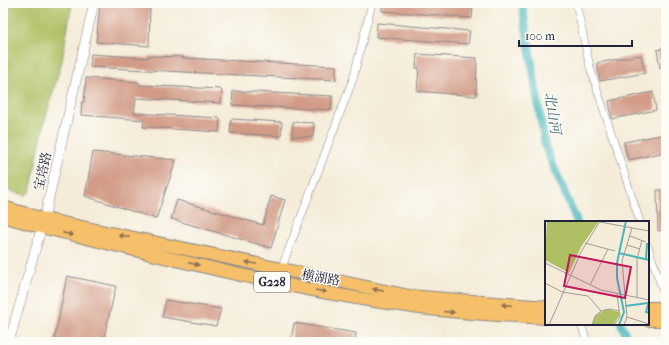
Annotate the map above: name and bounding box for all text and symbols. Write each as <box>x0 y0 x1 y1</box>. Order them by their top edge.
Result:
scale bar <box>519 22 632 48</box>
text: 100 m <box>525 29 555 43</box>
water label: 北山河 <box>541 91 565 138</box>
street label: 宝塔路 <box>31 150 54 192</box>
inset map <box>545 221 649 325</box>
one-way arrow <box>61 231 74 237</box>
one-way arrow <box>118 233 130 239</box>
one-way arrow <box>245 260 257 266</box>
one-way arrow <box>188 261 200 267</box>
street label: 横湖路 <box>300 267 341 288</box>
road number: G228 <box>254 272 290 292</box>
one-way arrow <box>372 286 384 292</box>
one-way arrow <box>315 288 327 294</box>
one-way arrow <box>501 301 513 308</box>
one-way arrow <box>443 308 455 315</box>

